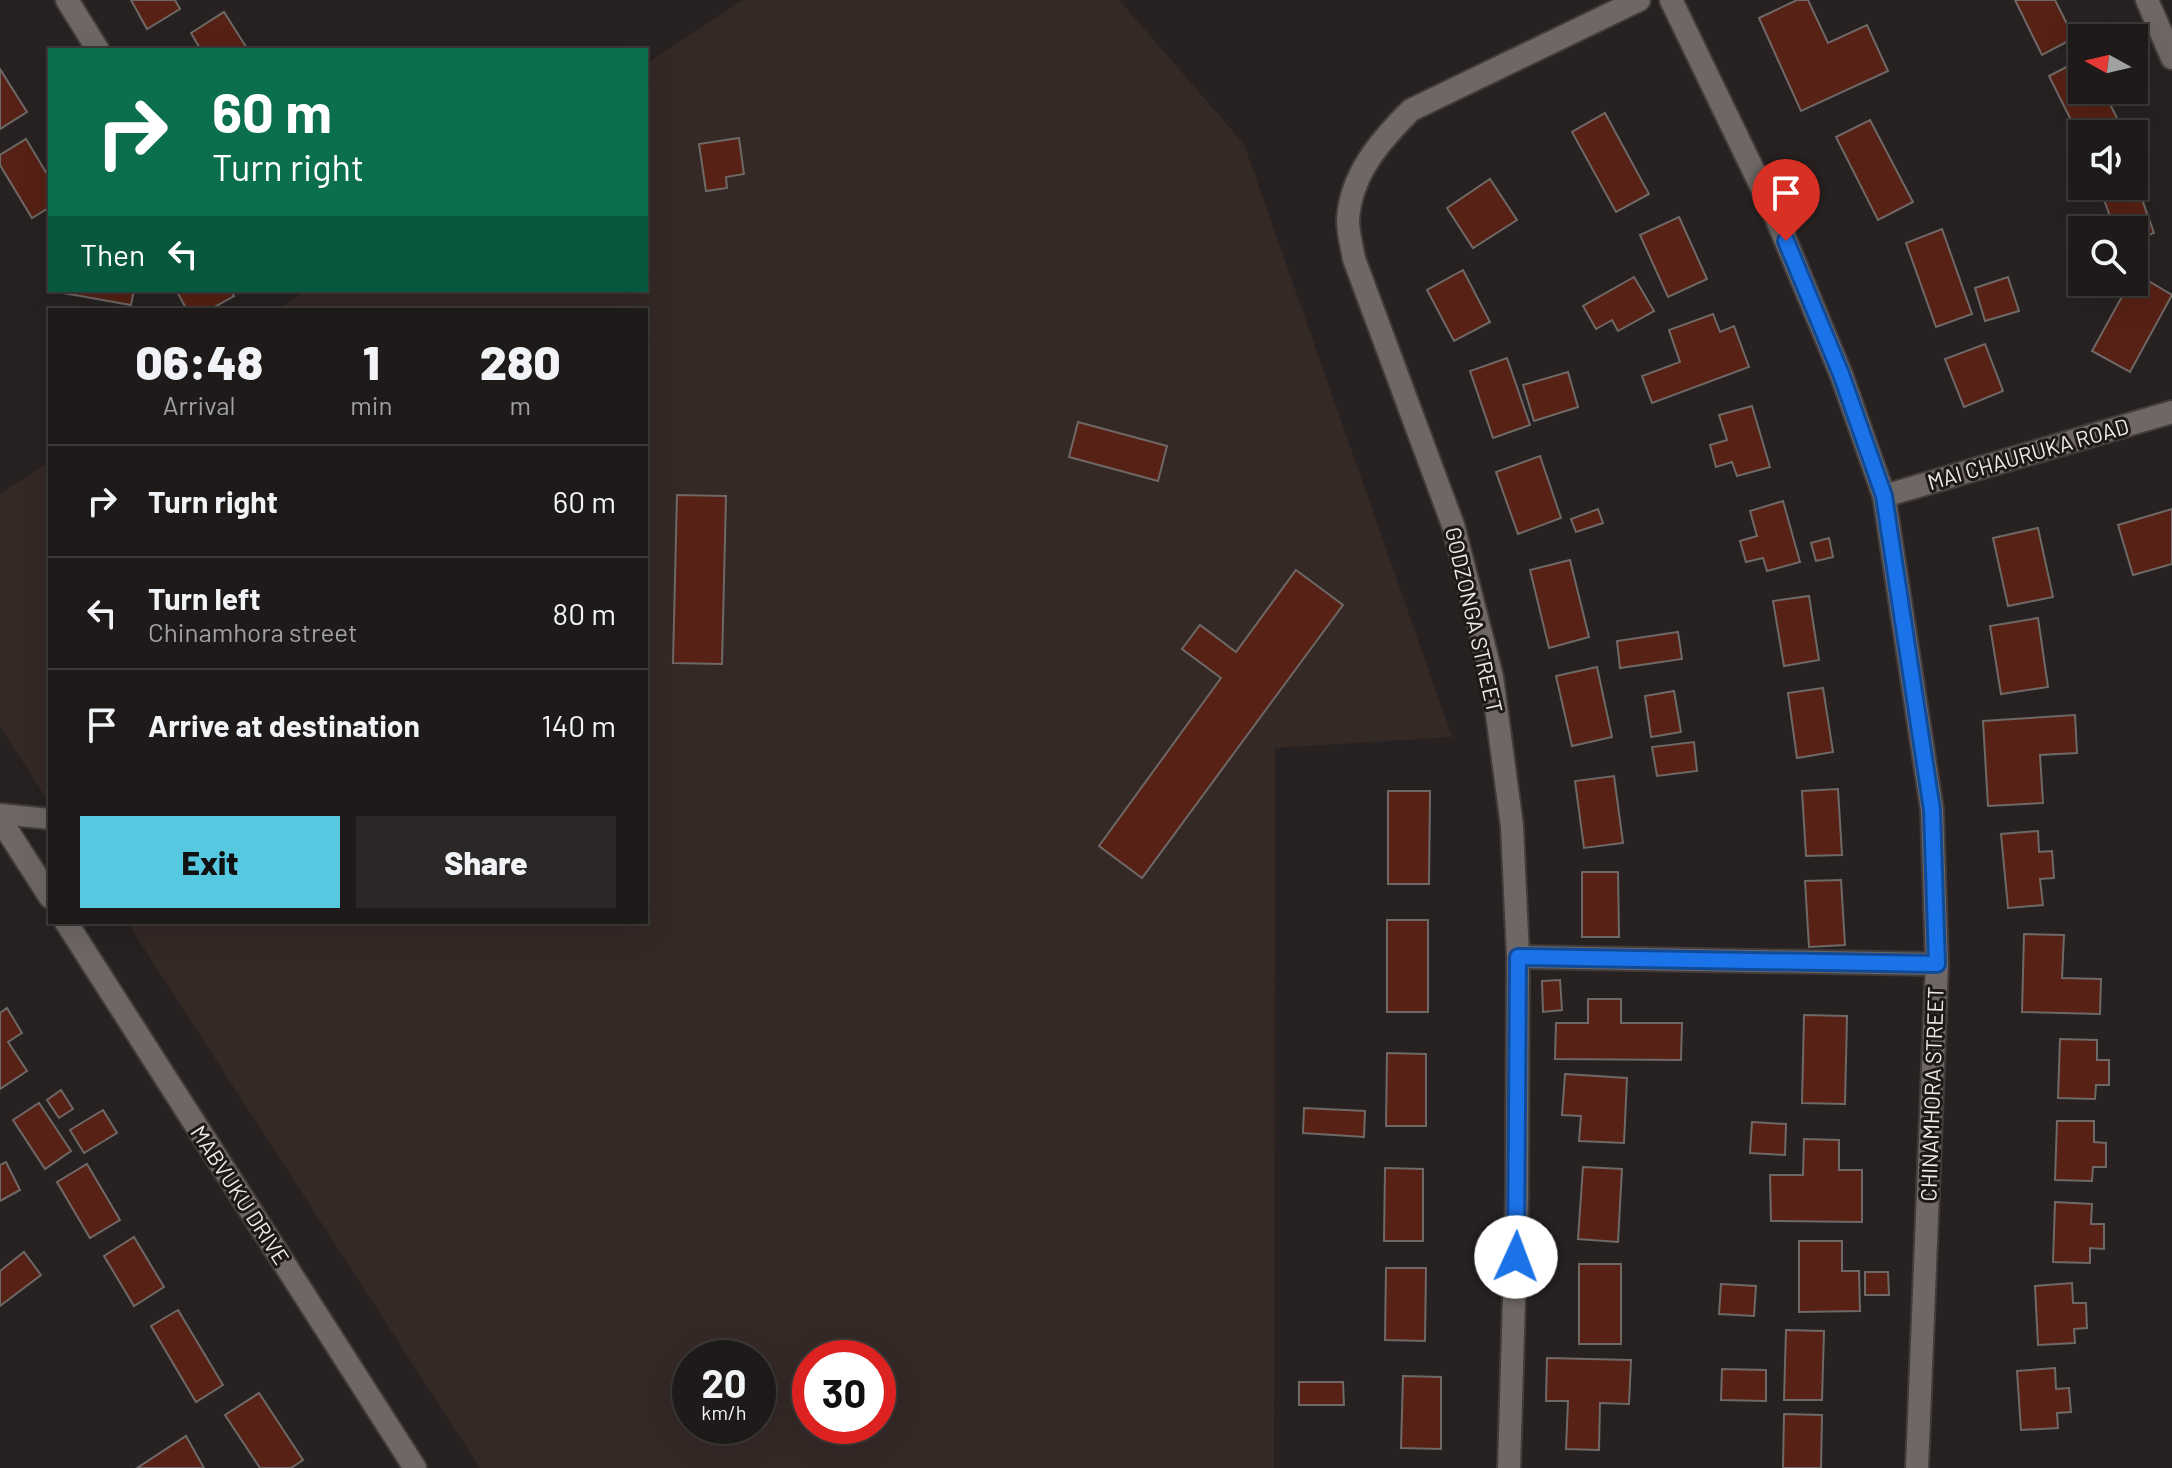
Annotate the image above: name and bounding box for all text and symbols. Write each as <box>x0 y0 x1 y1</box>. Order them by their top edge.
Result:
north arrow <box>2068 24 2148 104</box>
map controls <box>2068 24 2148 296</box>
text: 60 m <box>212 77 332 144</box>
icon: right <box>80 80 184 184</box>
button: sound <box>2068 120 2148 200</box>
text: Turn right <box>212 145 364 188</box>
pin <box>1752 159 1820 241</box>
icon: arrive <box>1764 171 1808 215</box>
button: search <box>2068 216 2148 296</box>
icon: left <box>161 232 205 276</box>
text: Then <box>80 236 145 272</box>
text: 06:48 <box>135 332 263 390</box>
text: 1 <box>363 332 380 390</box>
text: 280 <box>480 332 561 390</box>
text: Arrival <box>163 389 235 420</box>
text: min <box>350 389 392 420</box>
text: m <box>509 389 531 420</box>
street label: MAI CHAURUKA ROAD <box>1924 412 2131 494</box>
icon: right <box>80 479 124 523</box>
text: Turn right <box>148 483 278 519</box>
text: 60 m <box>553 483 616 519</box>
street label: GODZONGA STREET <box>1441 524 1509 715</box>
text: Turn left <box>148 580 261 616</box>
icon: left <box>80 591 124 635</box>
text: 80 m <box>553 595 616 631</box>
text: Chinamhora street <box>148 616 357 647</box>
icon: arrive <box>80 703 124 747</box>
text: Arrive at destination <box>148 707 420 743</box>
text: 140 m <box>541 707 616 743</box>
button: Exit <box>80 816 340 908</box>
button: Share <box>356 816 616 908</box>
street label: CHINAMHORA STREET <box>1914 986 1948 1202</box>
street label: MABVUKU DRIVE <box>186 1120 295 1269</box>
position arrow <box>1474 1215 1558 1299</box>
speed limit sign: 30 <box>792 1340 896 1444</box>
text: 20 <box>701 1358 747 1406</box>
text: km/h <box>701 1400 747 1424</box>

